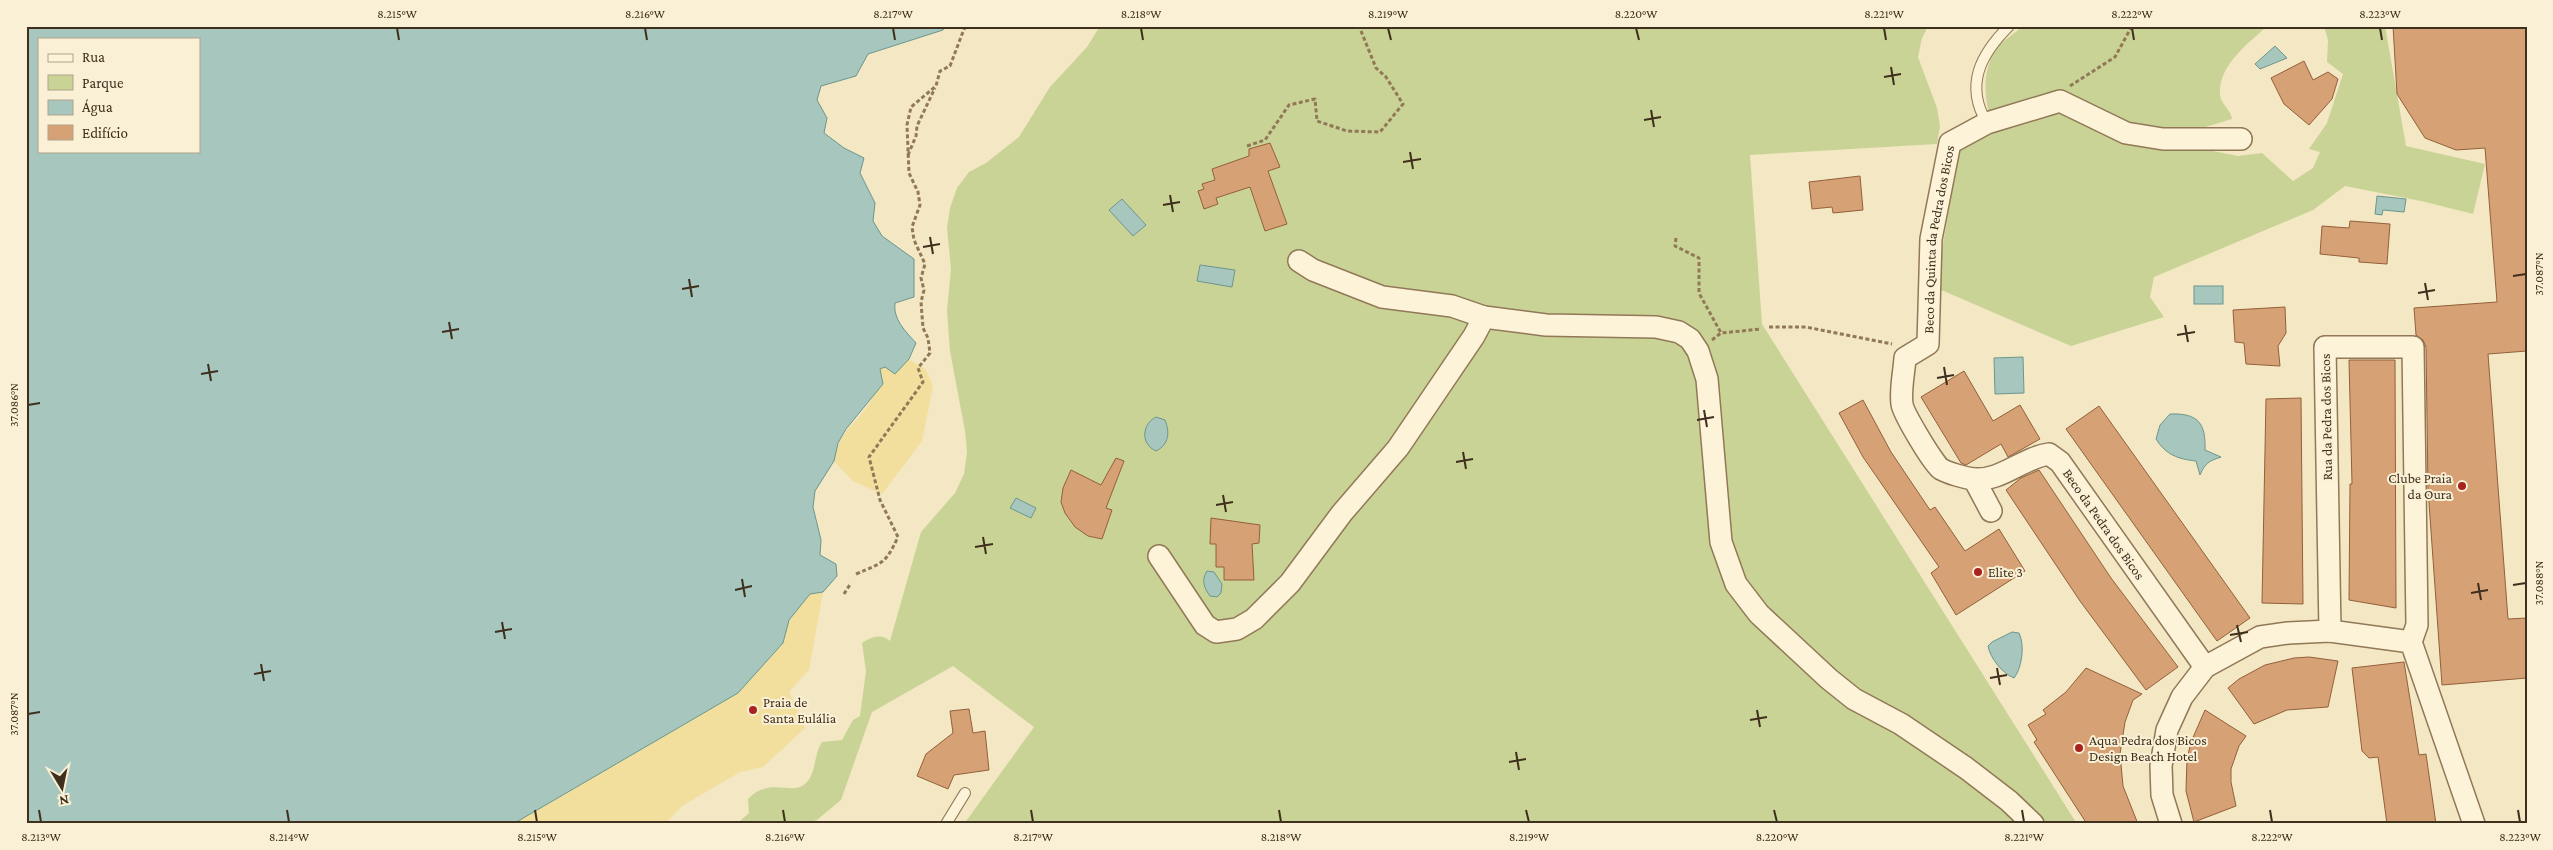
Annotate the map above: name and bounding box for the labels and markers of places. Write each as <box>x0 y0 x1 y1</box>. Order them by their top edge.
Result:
place label: Clube Praia da Oura <box>2388 470 2453 502</box>
marker: Clube Praia da Oura <box>2456 480 2468 492</box>
place label: Elite 3 <box>1988 564 2023 580</box>
marker: Elite 3 <box>1972 566 1984 578</box>
place label: Praia de Santa Eulália <box>763 694 837 726</box>
marker: Praia de Santa Eulália <box>747 704 759 716</box>
place label: Aqua Pedra dos Bicos Design Beach Hotel <box>2089 732 2207 764</box>
marker: Aqua Pedra dos Bicos Design Beach Hotel <box>2073 742 2085 754</box>

